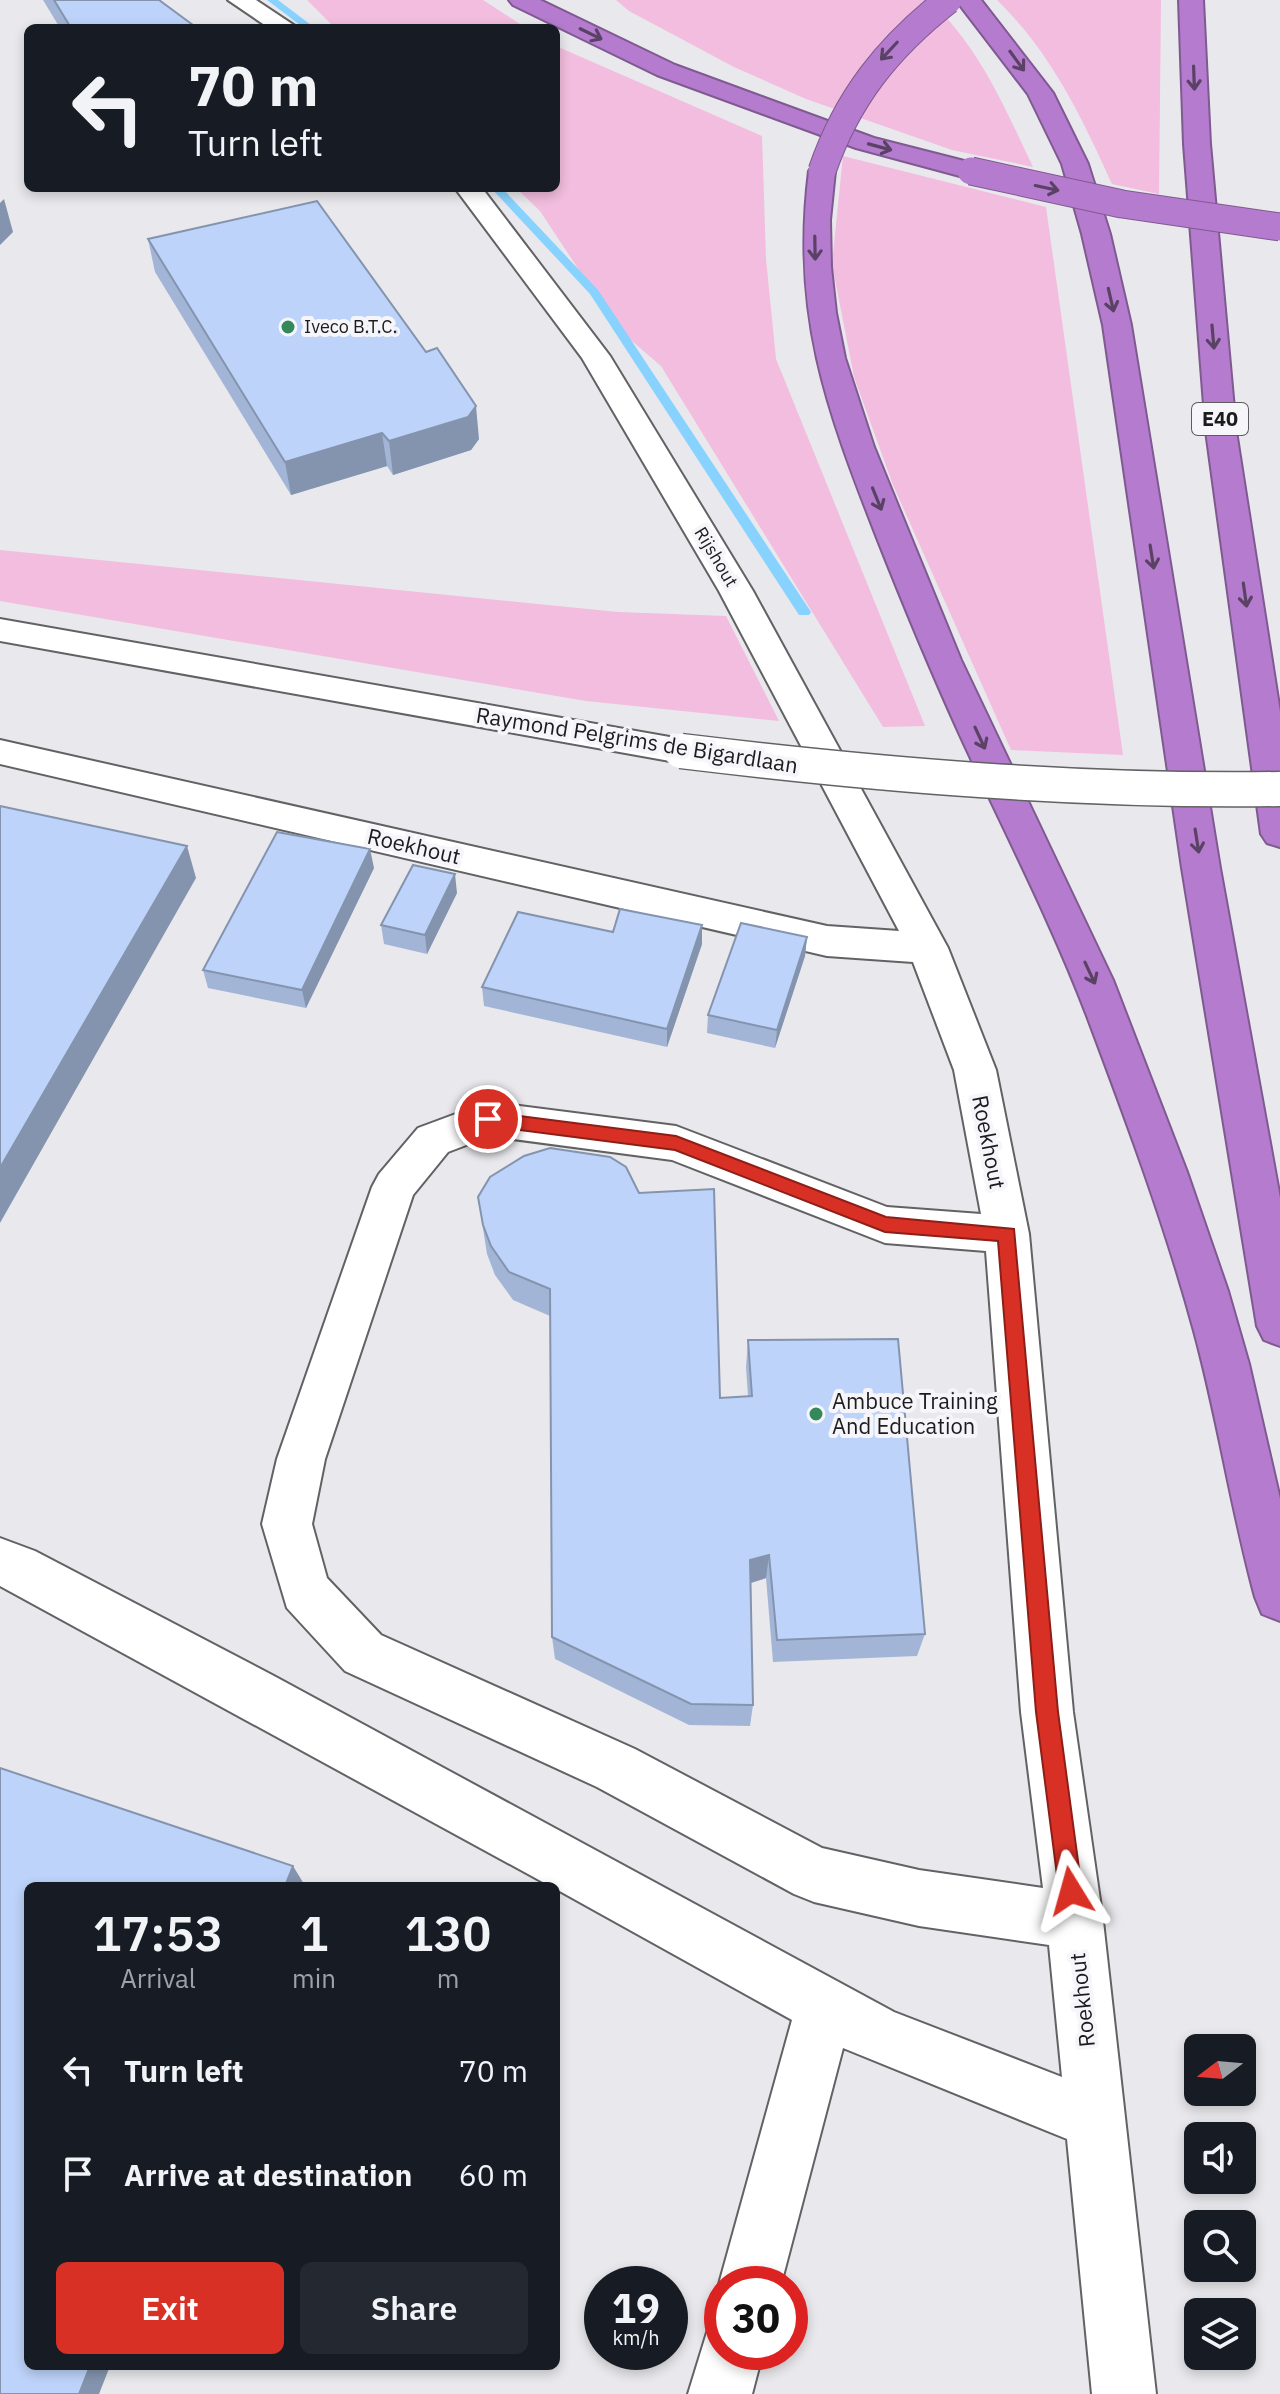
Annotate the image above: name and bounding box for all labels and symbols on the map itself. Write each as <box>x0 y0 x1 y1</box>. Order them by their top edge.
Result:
one-way arrow <box>579 27 603 42</box>
one-way arrow <box>881 41 899 61</box>
one-way arrow <box>1008 49 1025 71</box>
one-way arrow <box>1187 64 1202 91</box>
one-way arrow <box>867 140 893 155</box>
one-way arrow <box>1034 181 1059 196</box>
one-way arrow <box>808 234 823 261</box>
one-way arrow <box>1104 287 1119 312</box>
place label: Iveco B.T.C. <box>304 315 397 338</box>
marker: Iveco B.T.C. <box>279 318 297 336</box>
one-way arrow <box>1206 323 1221 350</box>
road number: E40 <box>1192 403 1248 435</box>
one-way arrow <box>871 486 885 511</box>
street label: Rijshout <box>690 522 743 591</box>
one-way arrow <box>1146 544 1161 569</box>
one-way arrow <box>1238 582 1253 607</box>
street label: Raymond Pelgrims de Bigardlaan <box>474 700 800 779</box>
one-way arrow <box>973 725 988 749</box>
street label: Roekhout <box>365 821 464 870</box>
one-way arrow <box>1190 828 1205 854</box>
one-way arrow <box>1083 961 1098 985</box>
pin <box>454 1085 522 1153</box>
street label: Roekhout <box>966 1093 1013 1191</box>
place label: Ambuce Training And Education <box>832 1386 998 1440</box>
marker: Ambuce Training And Education <box>807 1405 825 1423</box>
position arrow <box>1029 1849 1113 1933</box>
street label: Roekhout <box>1062 1951 1101 2049</box>
north arrow <box>1184 2034 1256 2106</box>
speed limit sign: 30 <box>704 2266 808 2370</box>

